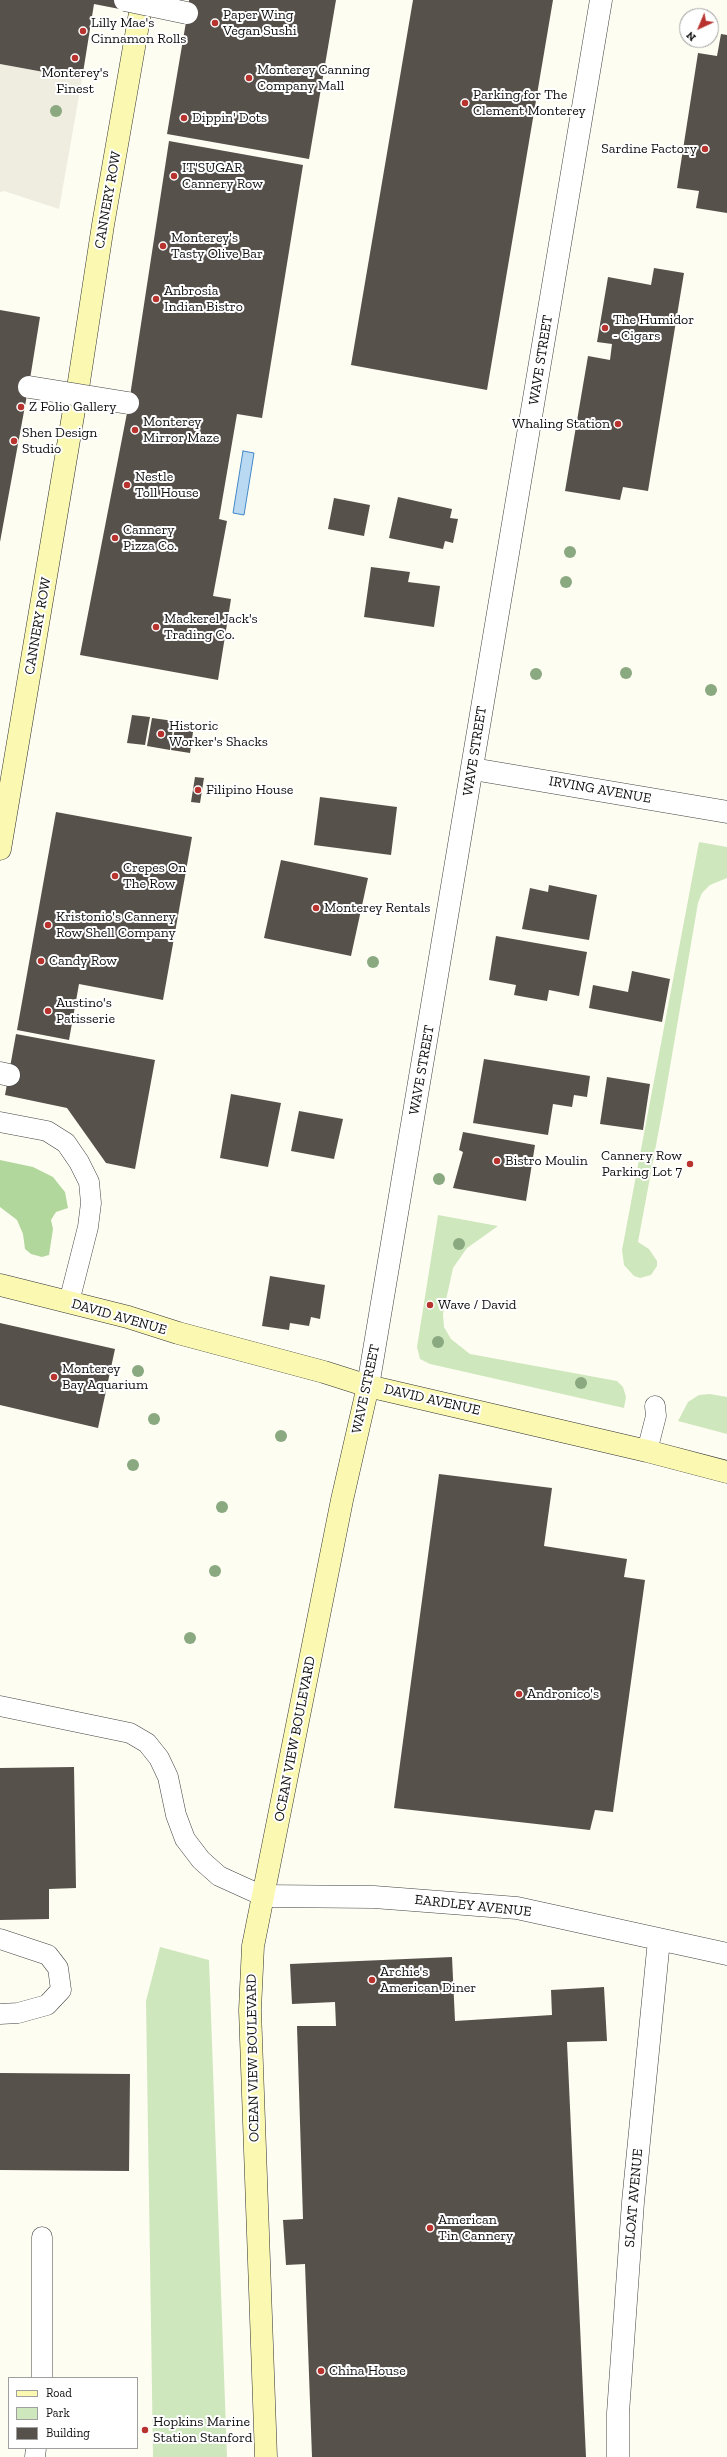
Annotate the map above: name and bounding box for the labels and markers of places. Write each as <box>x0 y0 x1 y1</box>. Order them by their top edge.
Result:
place label: Paper Wing Vegan Sushi <box>223 7 297 40</box>
place label: Lilly Mae's Cinnamon Rolls <box>91 15 186 48</box>
marker: Paper Wing Vegan Sushi <box>210 18 220 28</box>
marker: Lilly Mae's Cinnamon Rolls <box>78 26 88 36</box>
marker: Monterey's Finest <box>70 53 80 63</box>
place label: Monterey Canning Company Mall <box>257 62 370 94</box>
place label: Monterey's Finest <box>41 65 109 98</box>
marker: Monterey Canning Company Mall <box>244 73 254 83</box>
place label: Parking for The Clement Monterey <box>473 87 586 120</box>
marker: Parking for The Clement Monterey <box>460 98 470 108</box>
place label: Dippin' Dots <box>192 110 267 126</box>
marker: Dippin' Dots <box>179 113 189 123</box>
place label: Sardine Factory <box>601 141 697 157</box>
marker: Sardine Factory <box>700 144 710 154</box>
place label: IT'SUGAR Cannery Row <box>182 160 263 192</box>
marker: IT'SUGAR Cannery Row <box>169 171 179 181</box>
place label: Monterey's Tasty Olive Bar <box>171 230 263 262</box>
marker: Monterey's Tasty Olive Bar <box>158 241 168 251</box>
place label: Anbrosia Indian Bistro <box>164 283 243 316</box>
marker: Anbrosia Indian Bistro <box>151 294 161 304</box>
place label: The Humidor - Cigars <box>613 312 694 344</box>
marker: The Humidor - Cigars <box>600 323 610 333</box>
place label: Z Folio Gallery <box>29 399 116 415</box>
marker: Z Folio Gallery <box>16 402 26 412</box>
place label: Monterey Mirror Maze <box>143 414 219 446</box>
place label: Whaling Station <box>512 416 610 432</box>
marker: Whaling Station <box>613 419 623 429</box>
place label: Shen Design Studio <box>22 425 97 458</box>
marker: Monterey Mirror Maze <box>130 425 140 435</box>
marker: Shen Design Studio <box>9 436 19 446</box>
place label: Nestle Toll House <box>135 469 199 502</box>
marker: Nestle Toll House <box>122 480 132 490</box>
place label: Cannery Pizza Co. <box>123 522 177 554</box>
marker: Cannery Pizza Co. <box>110 533 120 543</box>
place label: Mackerel Jack's Trading Co. <box>164 611 258 644</box>
marker: Mackerel Jack's Trading Co. <box>151 622 161 632</box>
place label: Historic Worker's Shacks <box>169 718 268 750</box>
marker: Historic Worker's Shacks <box>156 729 166 739</box>
place label: Filipino House <box>206 782 293 798</box>
marker: Filipino House <box>193 785 203 795</box>
place label: Crepes On The Row <box>123 860 186 892</box>
marker: Crepes On The Row <box>110 871 120 881</box>
place label: Monterey Rentals <box>324 900 430 916</box>
marker: Monterey Rentals <box>311 903 321 913</box>
place label: Kristonio's Cannery Row Shell Company <box>56 909 176 942</box>
marker: Kristonio's Cannery Row Shell Company <box>43 920 53 930</box>
place label: Candy Row <box>49 953 117 969</box>
marker: Candy Row <box>36 956 46 966</box>
place label: Austino's Patisserie <box>56 995 115 1028</box>
marker: Austino's Patisserie <box>43 1006 53 1016</box>
place label: Cannery Row Parking Lot 7 <box>601 1148 682 1180</box>
place label: Bistro Moulin <box>505 1153 588 1169</box>
marker: Bistro Moulin <box>492 1156 502 1166</box>
marker: Cannery Row Parking Lot 7 <box>685 1159 695 1169</box>
place label: Wave / David <box>438 1297 516 1313</box>
marker: Wave / David <box>425 1300 435 1310</box>
place label: Monterey Bay Aquarium <box>62 1361 148 1394</box>
marker: Monterey Bay Aquarium <box>49 1372 59 1382</box>
place label: Andronico's <box>527 1686 599 1702</box>
marker: Andronico's <box>514 1689 524 1699</box>
place label: Archie's American Diner <box>380 1964 476 1996</box>
marker: Archie's American Diner <box>367 1975 377 1985</box>
place label: American Tin Cannery <box>438 2212 513 2244</box>
marker: American Tin Cannery <box>425 2223 435 2233</box>
place label: China House <box>329 2363 406 2379</box>
marker: China House <box>316 2366 326 2376</box>
place label: Hopkins Marine Station Stanford <box>153 2414 252 2446</box>
marker: Hopkins Marine Station Stanford <box>140 2425 150 2435</box>

